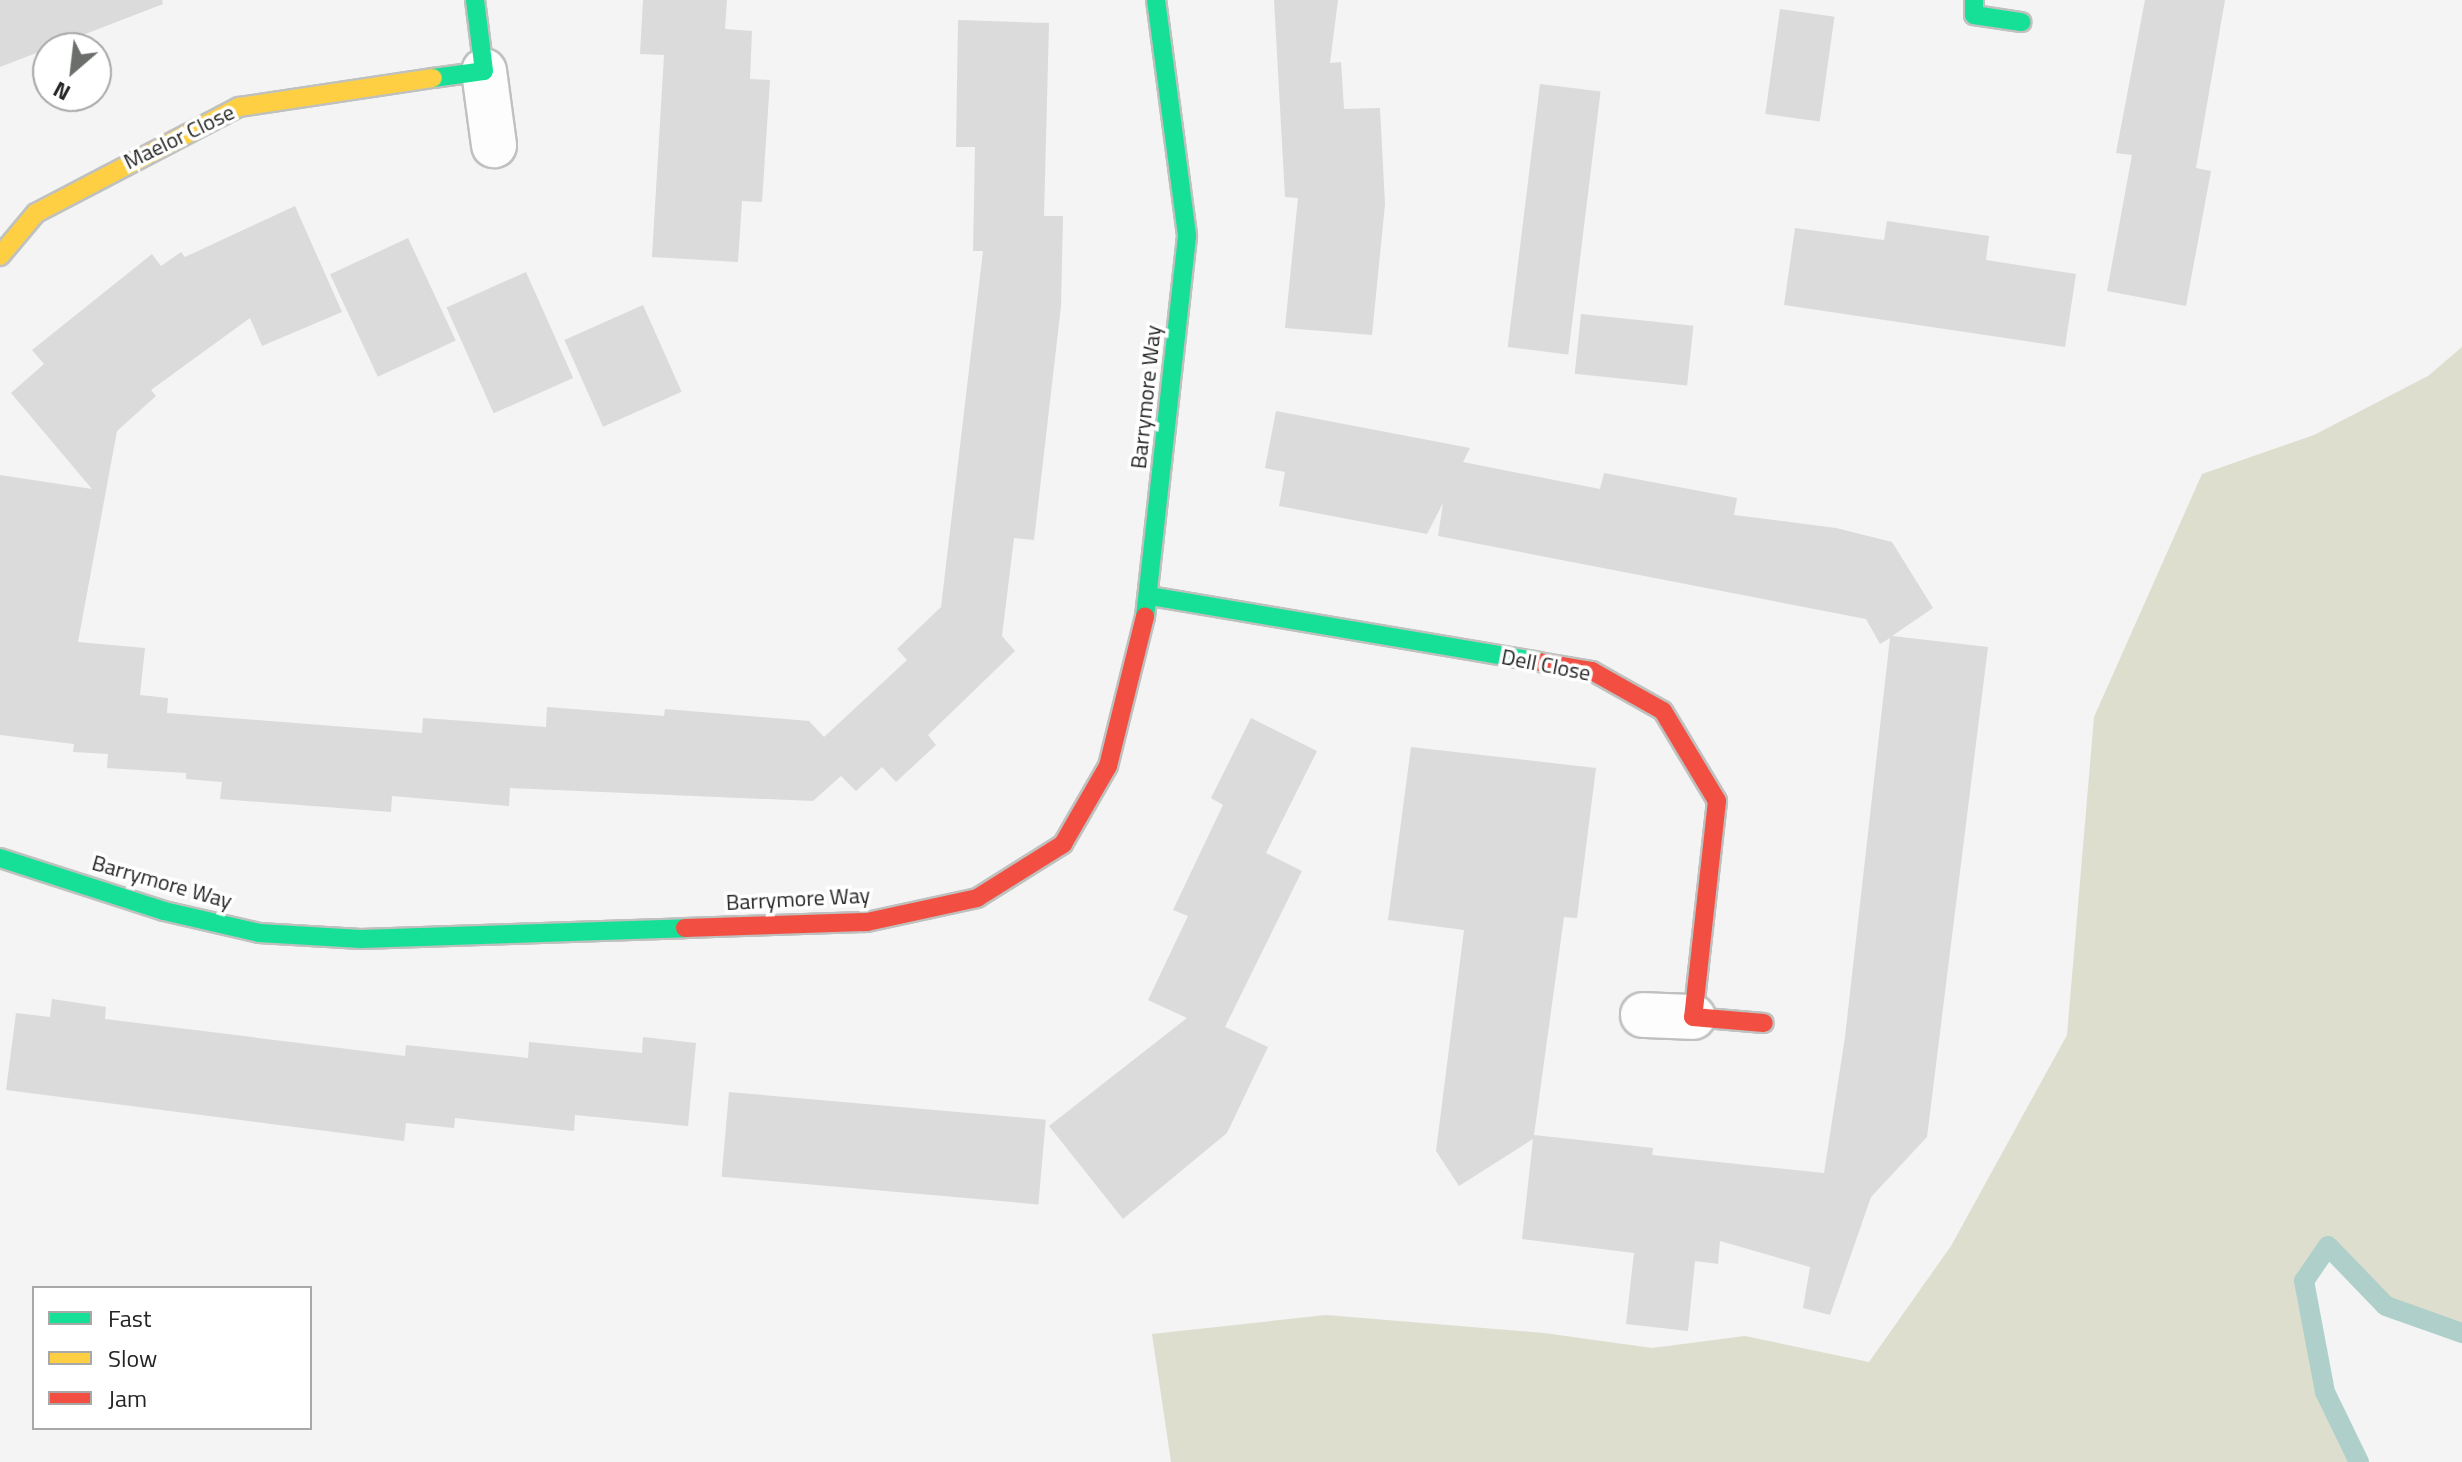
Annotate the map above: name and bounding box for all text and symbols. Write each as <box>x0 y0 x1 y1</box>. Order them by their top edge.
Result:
north arrow <box>32 32 112 112</box>
text: N <box>47 73 76 110</box>
street label: Maelor Close <box>119 99 239 175</box>
street label: Barrymore Way <box>1125 324 1167 470</box>
street label: Dell Close <box>1499 643 1593 687</box>
street label: Barrymore Way <box>89 849 235 915</box>
street label: Barrymore Way <box>725 882 871 916</box>
legend <box>32 1286 312 1430</box>
text: Fast <box>108 1300 151 1336</box>
text: Slow <box>108 1340 157 1376</box>
text: Jam <box>108 1380 147 1416</box>

